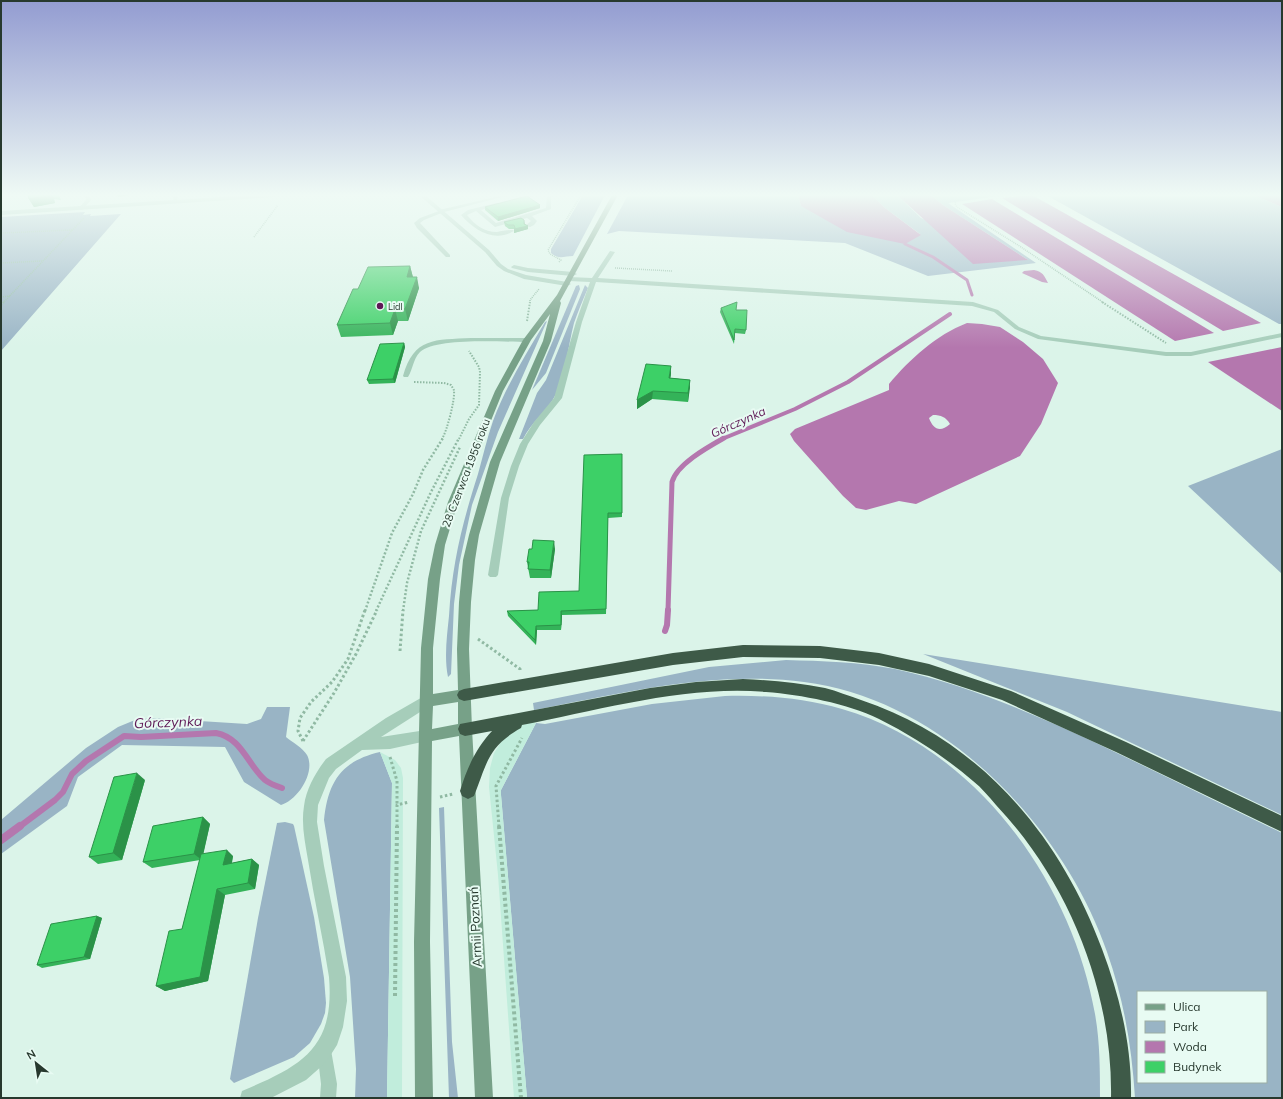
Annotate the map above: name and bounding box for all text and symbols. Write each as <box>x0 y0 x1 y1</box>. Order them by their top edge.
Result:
marker: Lidl <box>375 301 385 311</box>
place label: Lidl <box>388 301 403 312</box>
water label: Górczynka <box>708 403 768 441</box>
street label: 28 Czerwca 1956 roku <box>439 417 493 529</box>
water label: Górczynka <box>133 712 203 732</box>
street label: Armii Poznań <box>465 886 485 968</box>
legend <box>1137 991 1267 1083</box>
text: Ulica <box>1173 999 1201 1014</box>
text: Park <box>1173 1019 1199 1034</box>
text: Woda <box>1173 1039 1207 1054</box>
north arrow <box>16 1043 56 1083</box>
text: N <box>24 1046 38 1062</box>
text: Budynek <box>1173 1059 1222 1074</box>

